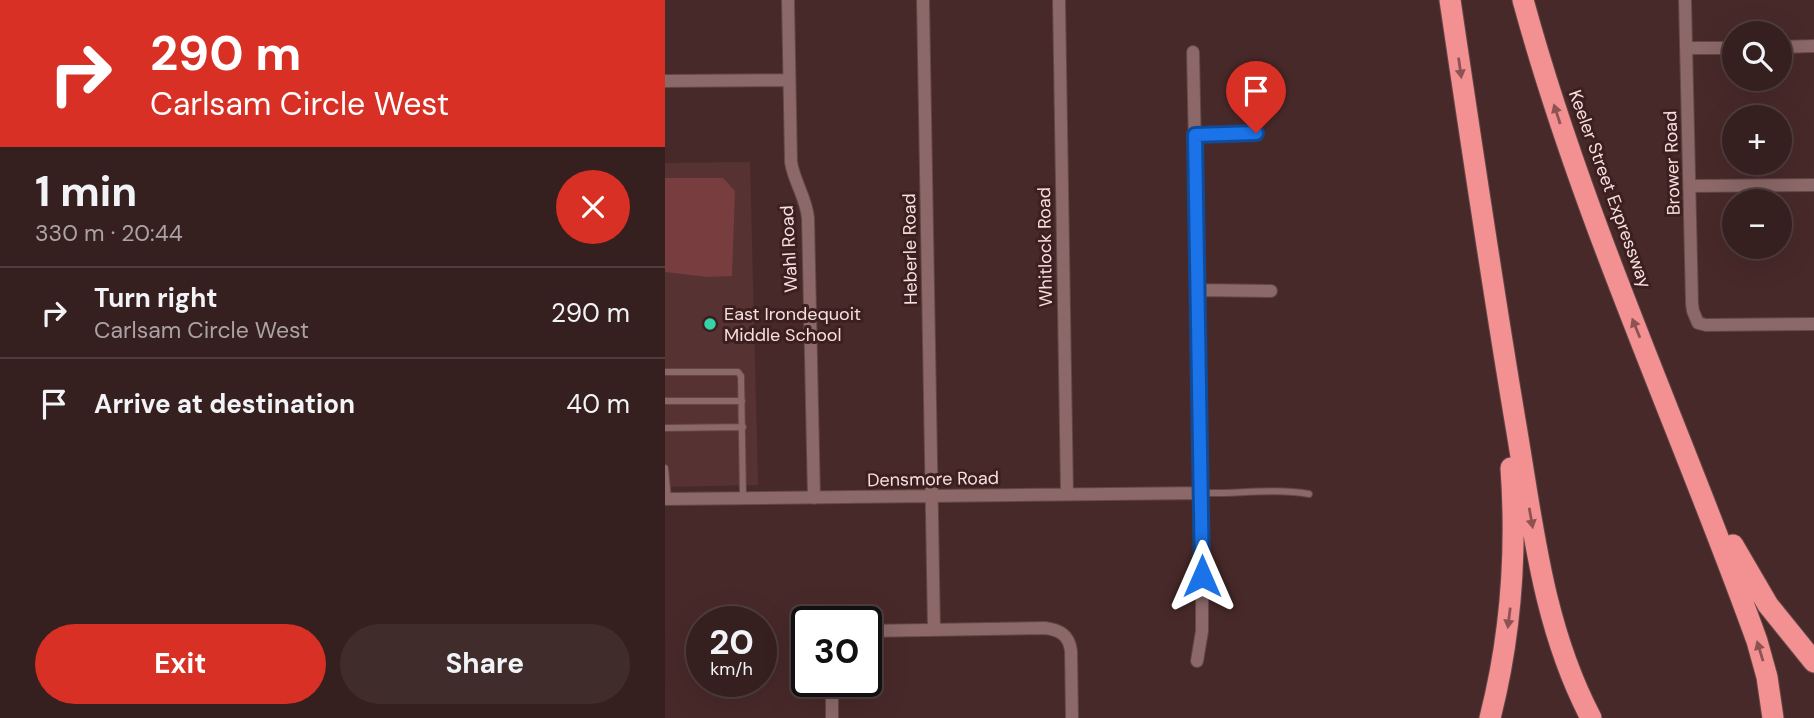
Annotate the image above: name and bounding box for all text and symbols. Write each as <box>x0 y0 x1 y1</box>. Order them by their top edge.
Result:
text: 290 m <box>150 21 301 85</box>
map controls <box>1722 21 1792 259</box>
button: search <box>1722 21 1792 91</box>
icon: right <box>35 28 126 119</box>
one-way arrow <box>1455 57 1466 79</box>
pin <box>1226 61 1286 133</box>
icon: arrive <box>1237 72 1275 110</box>
text: Carlsam Circle West <box>150 83 449 125</box>
street label: Keeler Street Expressway <box>1563 86 1657 292</box>
one-way arrow <box>1552 104 1562 125</box>
button: + <box>1722 105 1792 175</box>
street label: Brower Road <box>1658 110 1686 216</box>
text: 1 min <box>35 164 137 219</box>
button: close <box>556 170 630 244</box>
street label: Whitlock Road <box>1032 187 1058 307</box>
button: − <box>1722 189 1792 259</box>
street label: Heberle Road <box>897 193 923 305</box>
street label: Wahl Road <box>775 205 803 293</box>
text: 330 m · 20:44 <box>35 218 183 248</box>
text: Turn right <box>94 281 218 315</box>
icon: right <box>35 294 73 332</box>
text: 290 m <box>551 296 630 330</box>
place label: East Irondequoit Middle School <box>724 302 861 347</box>
text: Carlsam Circle West <box>94 315 309 345</box>
marker: East Irondequoit Middle School <box>702 316 718 332</box>
one-way arrow <box>1631 317 1642 338</box>
icon: arrive <box>35 385 73 423</box>
text: Arrive at destination <box>94 387 355 421</box>
text: 40 m <box>566 387 630 421</box>
street label: Densmore Road <box>867 466 999 492</box>
one-way arrow <box>1526 507 1537 529</box>
position arrow <box>1165 539 1239 613</box>
speed limit sign: 30 <box>791 606 882 697</box>
one-way arrow <box>1503 607 1514 629</box>
text: 20 <box>709 619 754 665</box>
button: Exit <box>35 624 326 704</box>
button: Share <box>340 624 630 704</box>
one-way arrow <box>1755 640 1765 661</box>
text: km/h <box>710 657 753 681</box>

